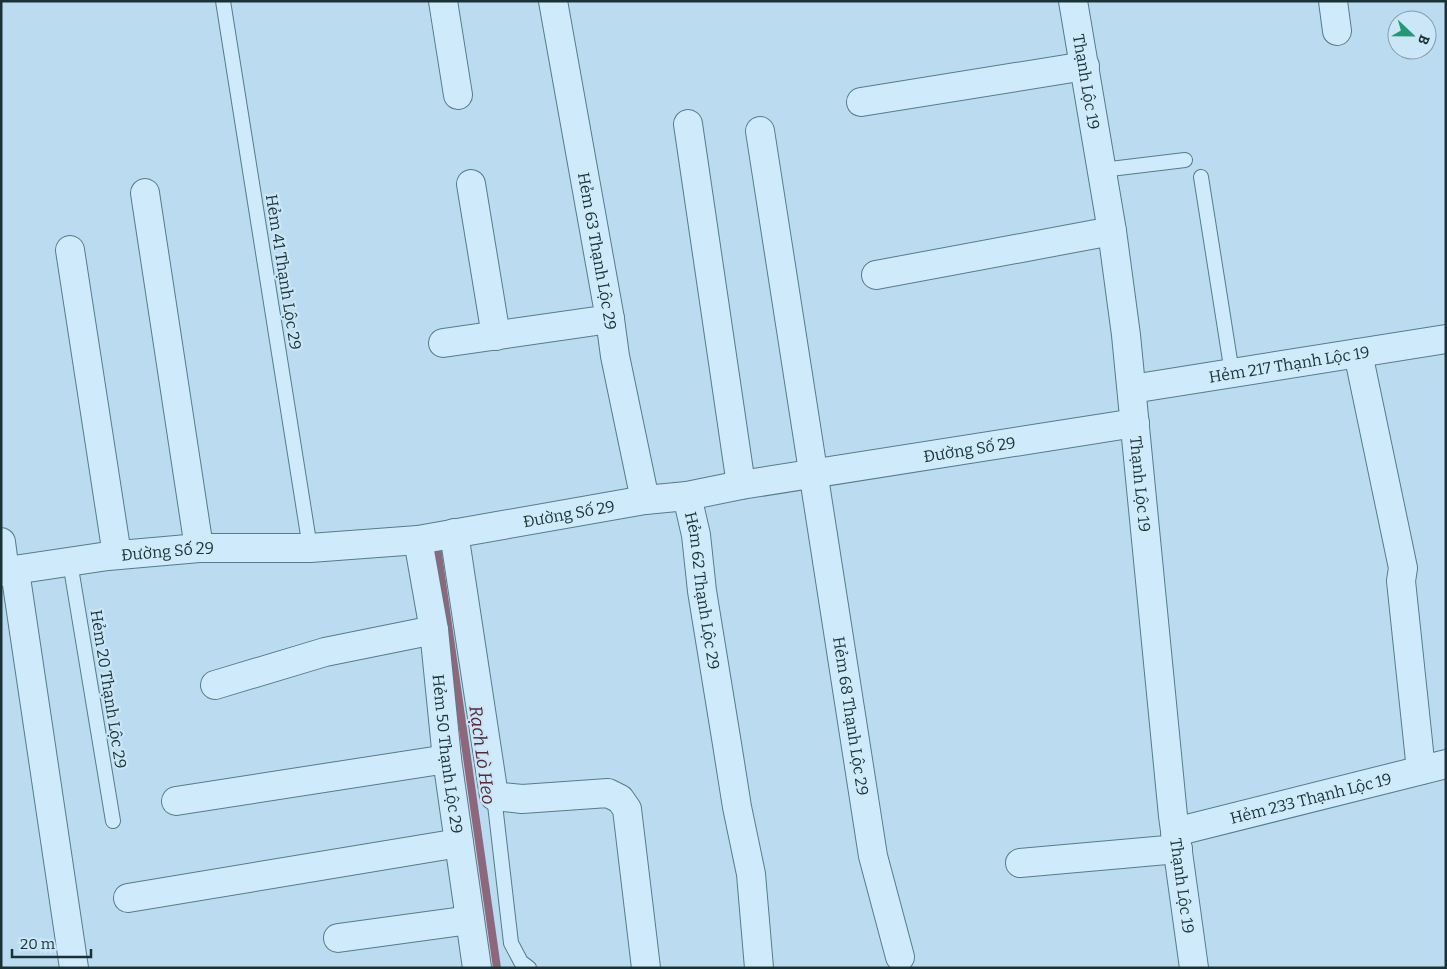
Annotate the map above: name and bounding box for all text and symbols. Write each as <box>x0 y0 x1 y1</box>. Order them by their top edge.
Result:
north arrow <box>1387 10 1437 60</box>
text: B <box>1414 32 1433 47</box>
street label: Thạnh Lộc 19 <box>1069 33 1104 131</box>
street label: Hẻm 63 Thạnh Lộc 29 <box>574 171 620 331</box>
street label: Hẻm 41 Thạnh Lộc 29 <box>262 193 305 351</box>
street label: Hẻm 217 Thạnh Lộc 19 <box>1207 342 1371 387</box>
street label: Đường Số 29 <box>922 433 1017 466</box>
street label: Thạnh Lộc 19 <box>1126 435 1154 533</box>
street label: Đường Số 29 <box>522 496 616 531</box>
street label: Hẻm 62 Thạnh Lộc 29 <box>681 510 724 671</box>
street label: Đường Số 29 <box>121 539 214 565</box>
street label: Hẻm 20 Thạnh Lộc 29 <box>87 608 130 770</box>
street label: Hẻm 68 Thạnh Lộc 29 <box>829 635 872 797</box>
street label: Hẻm 50 Thạnh Lộc 29 <box>429 673 467 835</box>
water label: Rạch Lò Heo <box>464 704 500 806</box>
street label: Hẻm 233 Thạnh Lộc 19 <box>1228 769 1394 828</box>
street label: Thạnh Lộc 19 <box>1166 837 1198 935</box>
scale bar <box>12 926 91 958</box>
text: 20 m <box>20 935 56 953</box>

